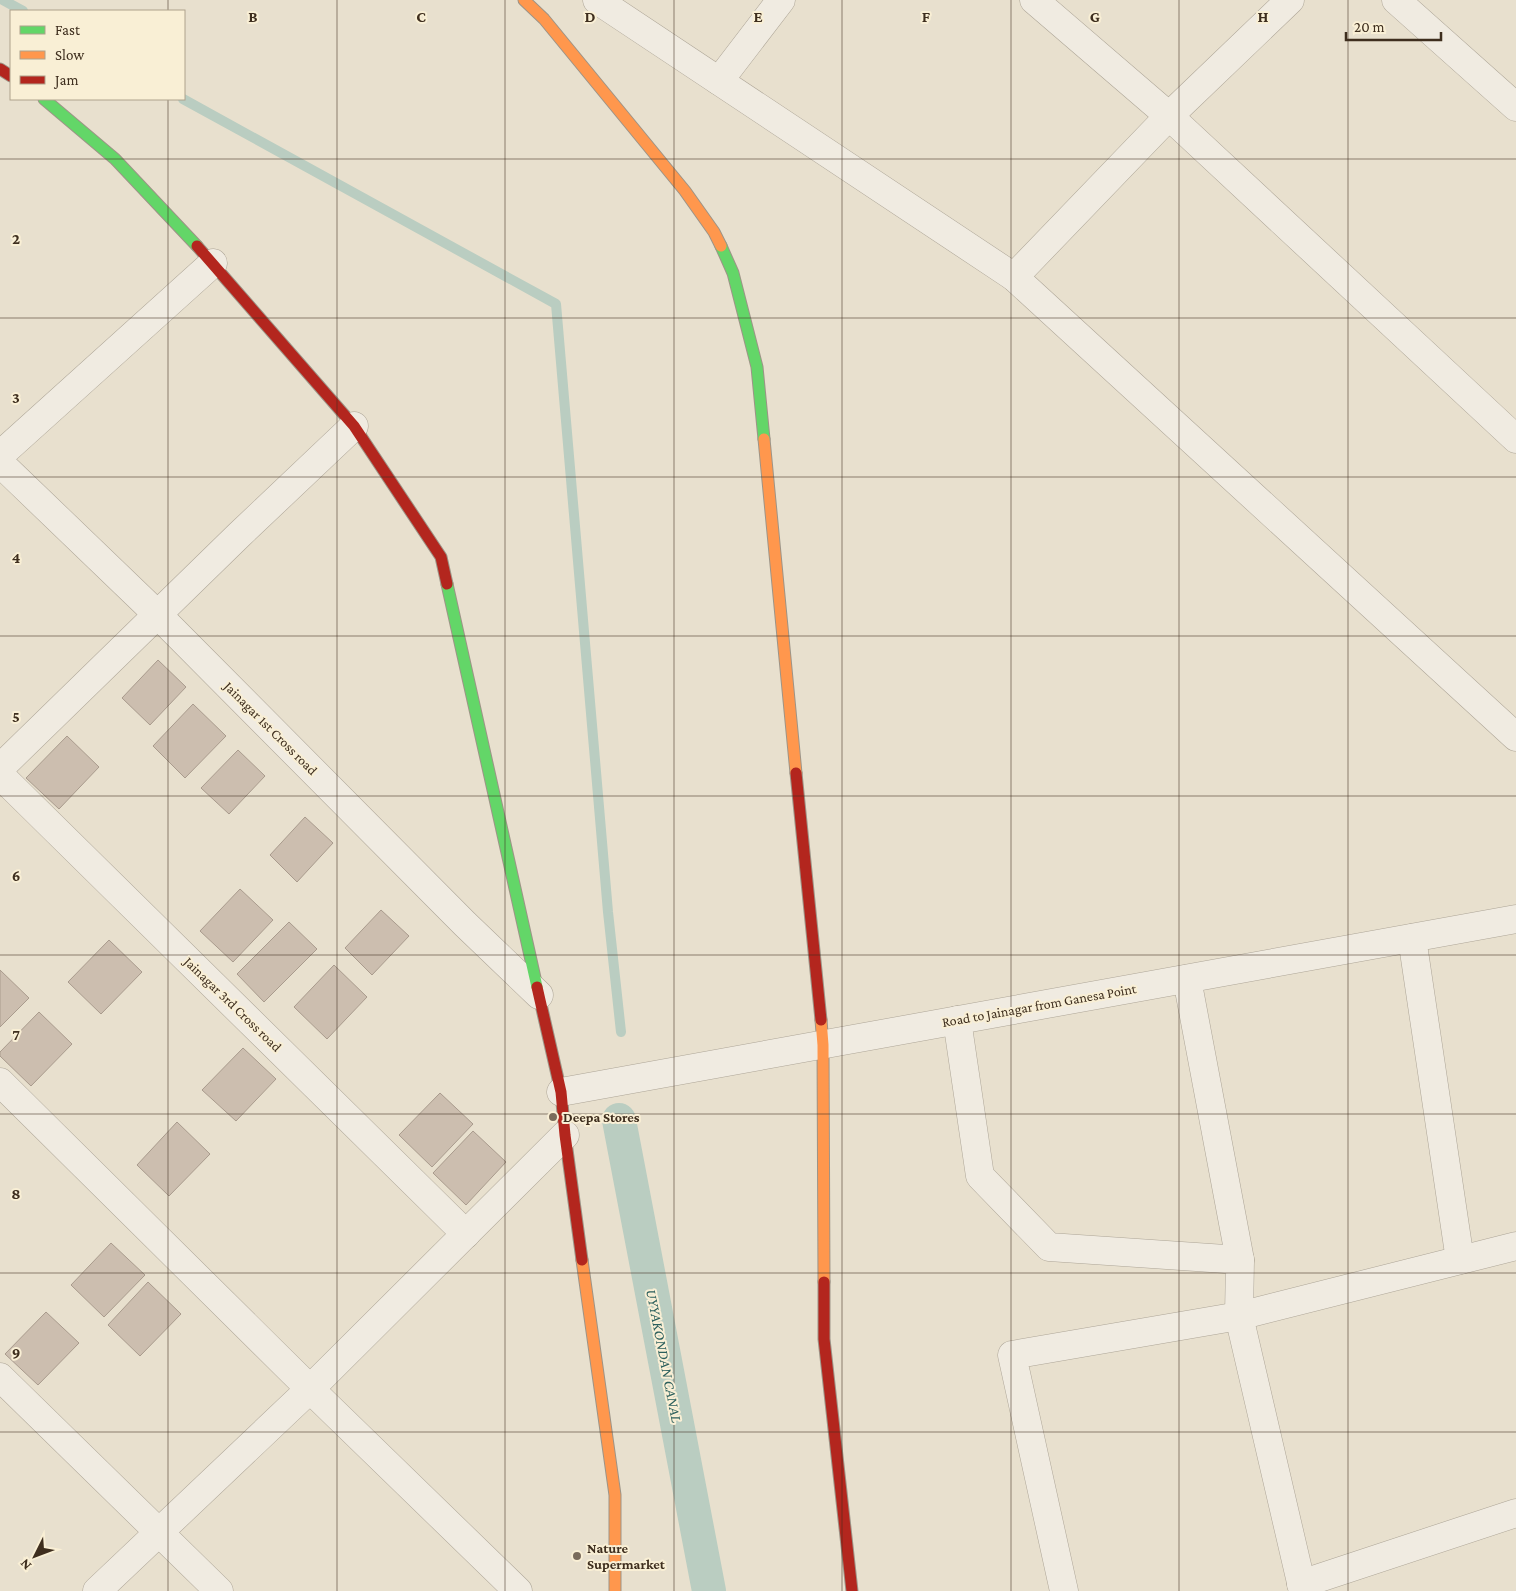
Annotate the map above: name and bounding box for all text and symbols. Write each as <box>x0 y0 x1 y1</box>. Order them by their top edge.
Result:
text: B <box>248 8 258 25</box>
text: C <box>416 8 426 25</box>
text: D <box>584 8 596 25</box>
text: E <box>753 8 763 25</box>
text: F <box>922 8 931 25</box>
text: G <box>1090 8 1100 25</box>
text: H <box>1258 8 1269 25</box>
legend <box>10 10 185 100</box>
scale bar <box>1346 10 1441 42</box>
text: 20 m <box>1354 19 1385 35</box>
text: Fast <box>55 22 81 38</box>
text: Slow <box>55 47 85 63</box>
text: Jam <box>53 72 78 89</box>
text: 2 <box>12 230 20 247</box>
text: 3 <box>12 389 20 406</box>
text: 4 <box>12 549 21 566</box>
street label: Jainagar 1st Cross road <box>220 677 321 778</box>
text: 5 <box>12 708 20 725</box>
text: 6 <box>12 867 20 884</box>
street label: Jainagar 3rd Cross road <box>179 952 286 1055</box>
street label: Road to Jainagar from Ganesa Point <box>941 980 1138 1030</box>
text: 7 <box>12 1026 20 1043</box>
place label: Deepa Stores <box>563 1109 640 1125</box>
marker: Deepa Stores <box>547 1111 559 1123</box>
text: 8 <box>11 1185 21 1202</box>
water label: UYYAKONDAN CANAL <box>643 1288 685 1425</box>
text: 9 <box>12 1344 20 1361</box>
north arrow <box>10 1531 60 1581</box>
place label: Nature Supermarket <box>587 1540 666 1572</box>
marker: Nature Supermarket <box>571 1550 583 1562</box>
text: N <box>16 1555 34 1574</box>

